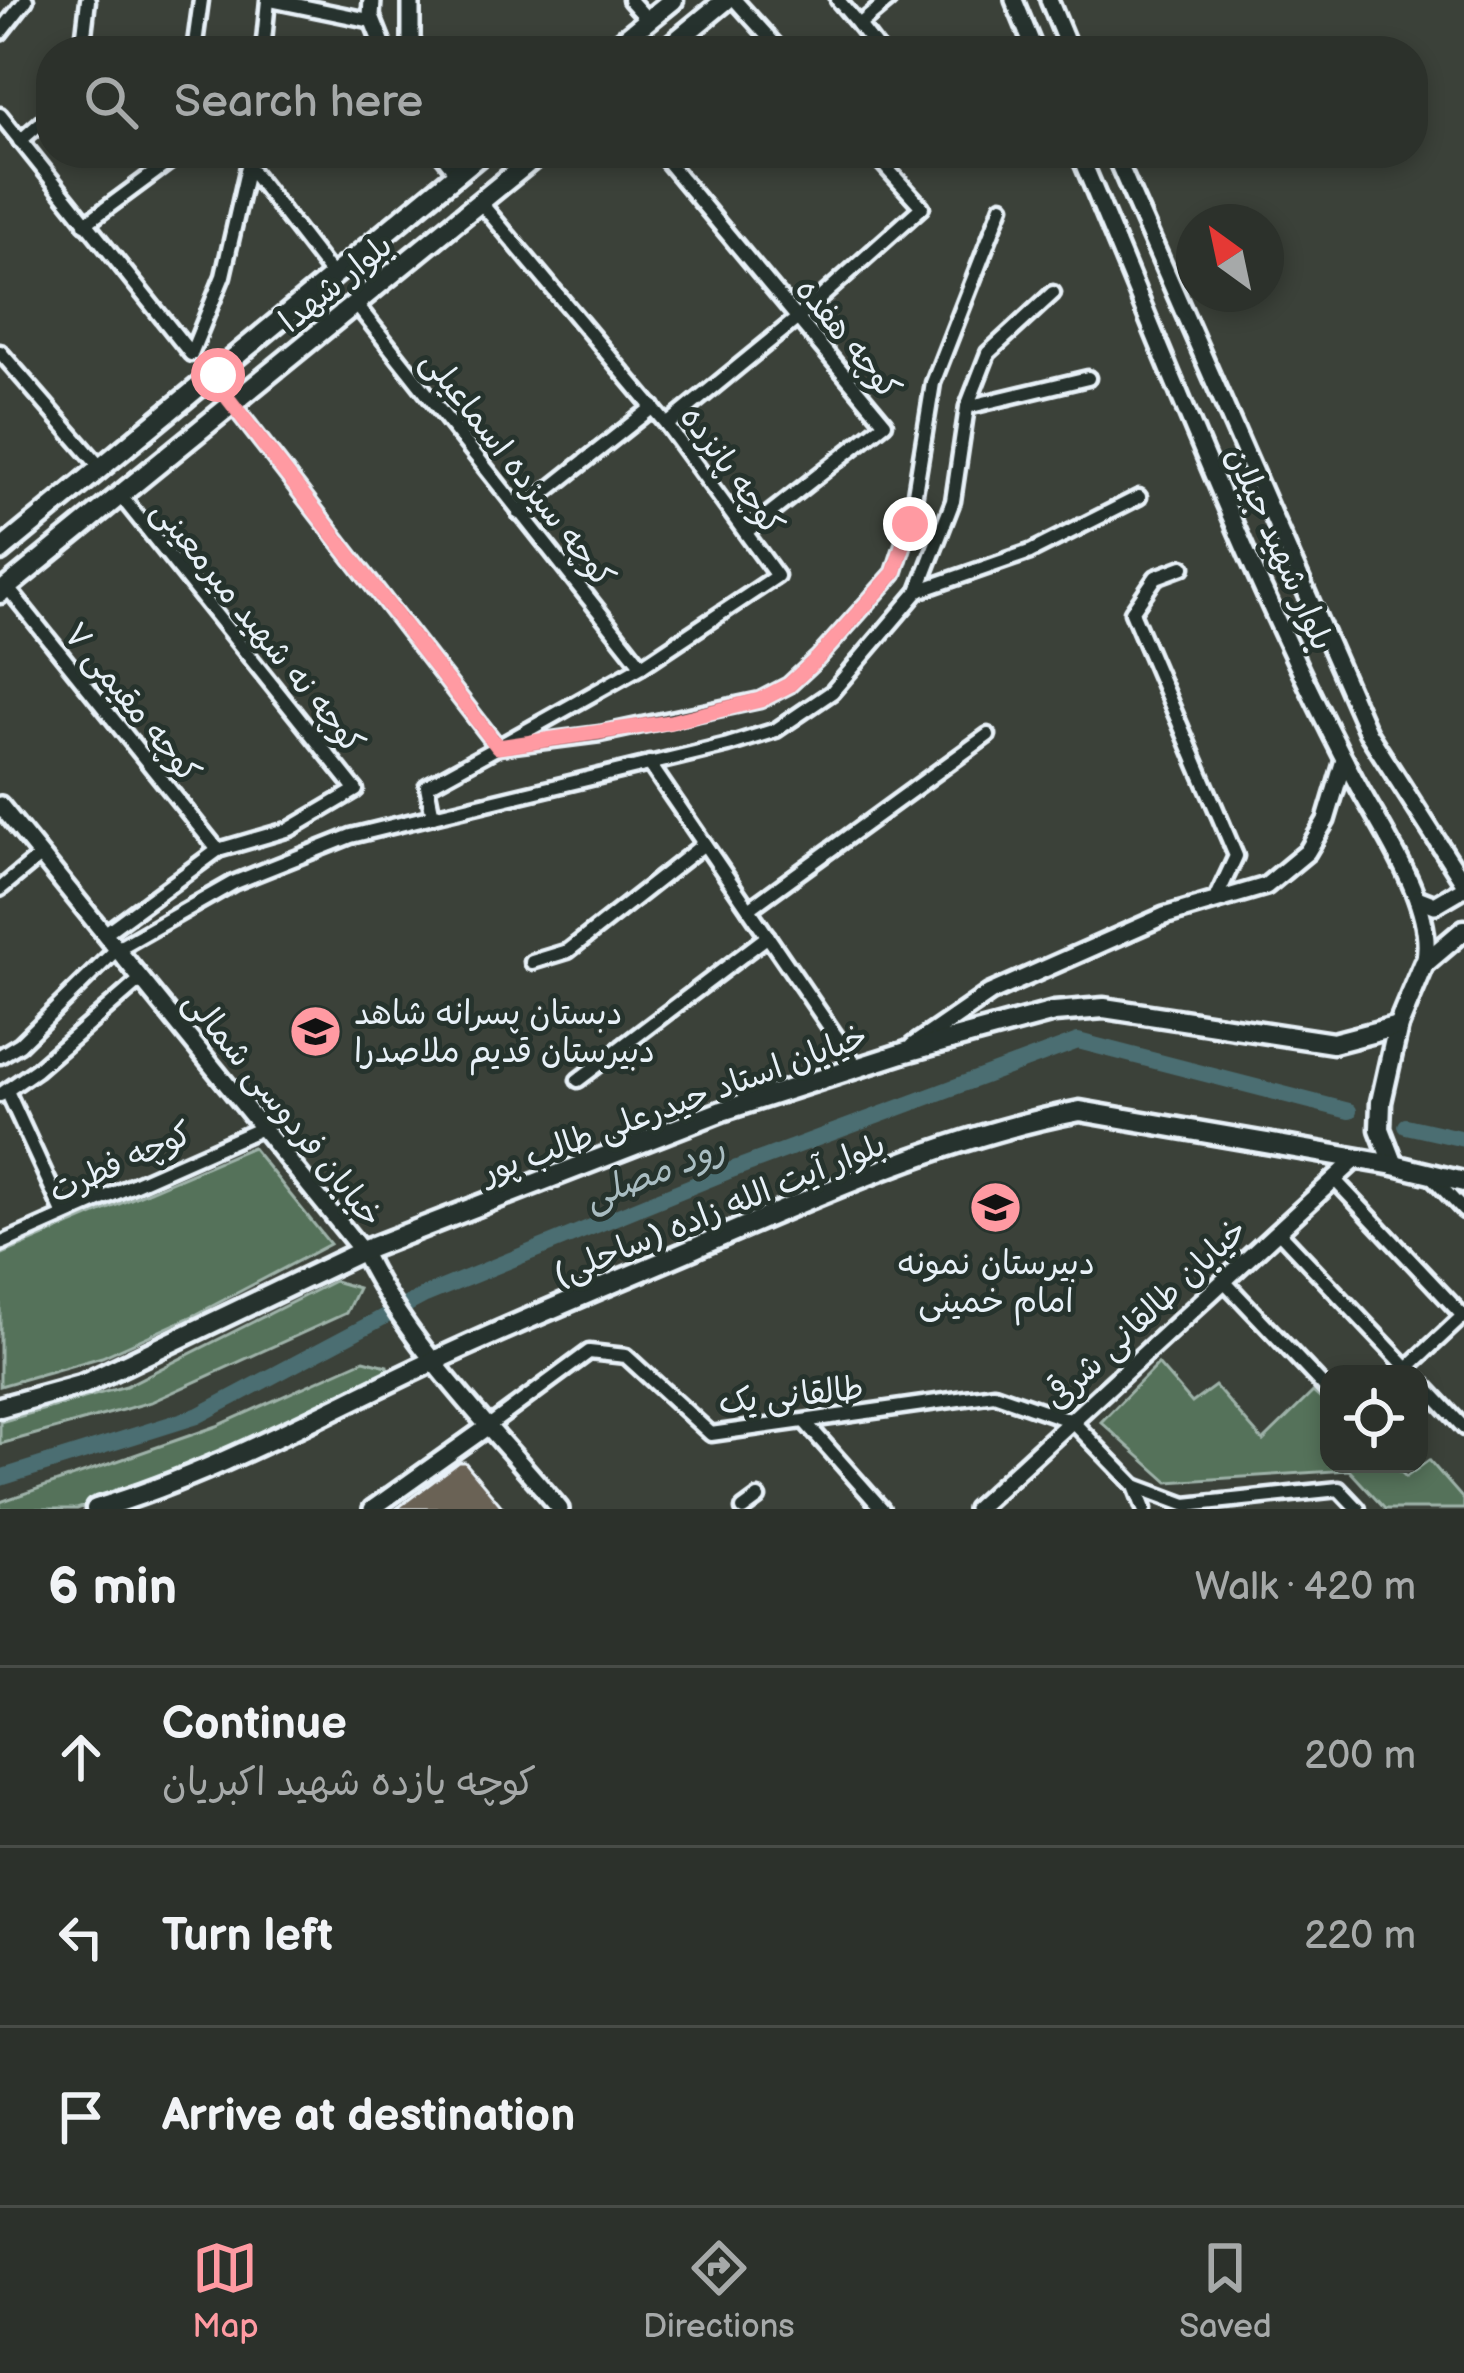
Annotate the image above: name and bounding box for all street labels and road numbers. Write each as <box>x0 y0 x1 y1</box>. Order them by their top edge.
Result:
street label: بلوار شهدا <box>272 226 401 341</box>
street label: کوچه هفده <box>786 270 909 408</box>
street label: کوچه سیزده اسماعیلی <box>412 342 623 596</box>
street label: کوچه پانزده <box>671 398 792 544</box>
street label: بلوار شهید جیلان <box>1216 441 1342 657</box>
street label: کوچه نه شهید میرمعینی <box>143 492 372 763</box>
street label: کوچه مقیمی ۷ <box>54 615 208 792</box>
street label: خیابان فردوسی شمالی <box>175 983 390 1236</box>
street label: خیابان استاد حیدرعلی طالب پور <box>473 1016 873 1194</box>
street label: کوچه فطرت <box>43 1114 199 1212</box>
street label: بلوار آیت الله زاده (ساحلی) <box>548 1125 891 1295</box>
street label: خیابان طالقانی شرقی <box>1036 1210 1256 1419</box>
street label: طالقانی یک <box>717 1368 866 1423</box>

